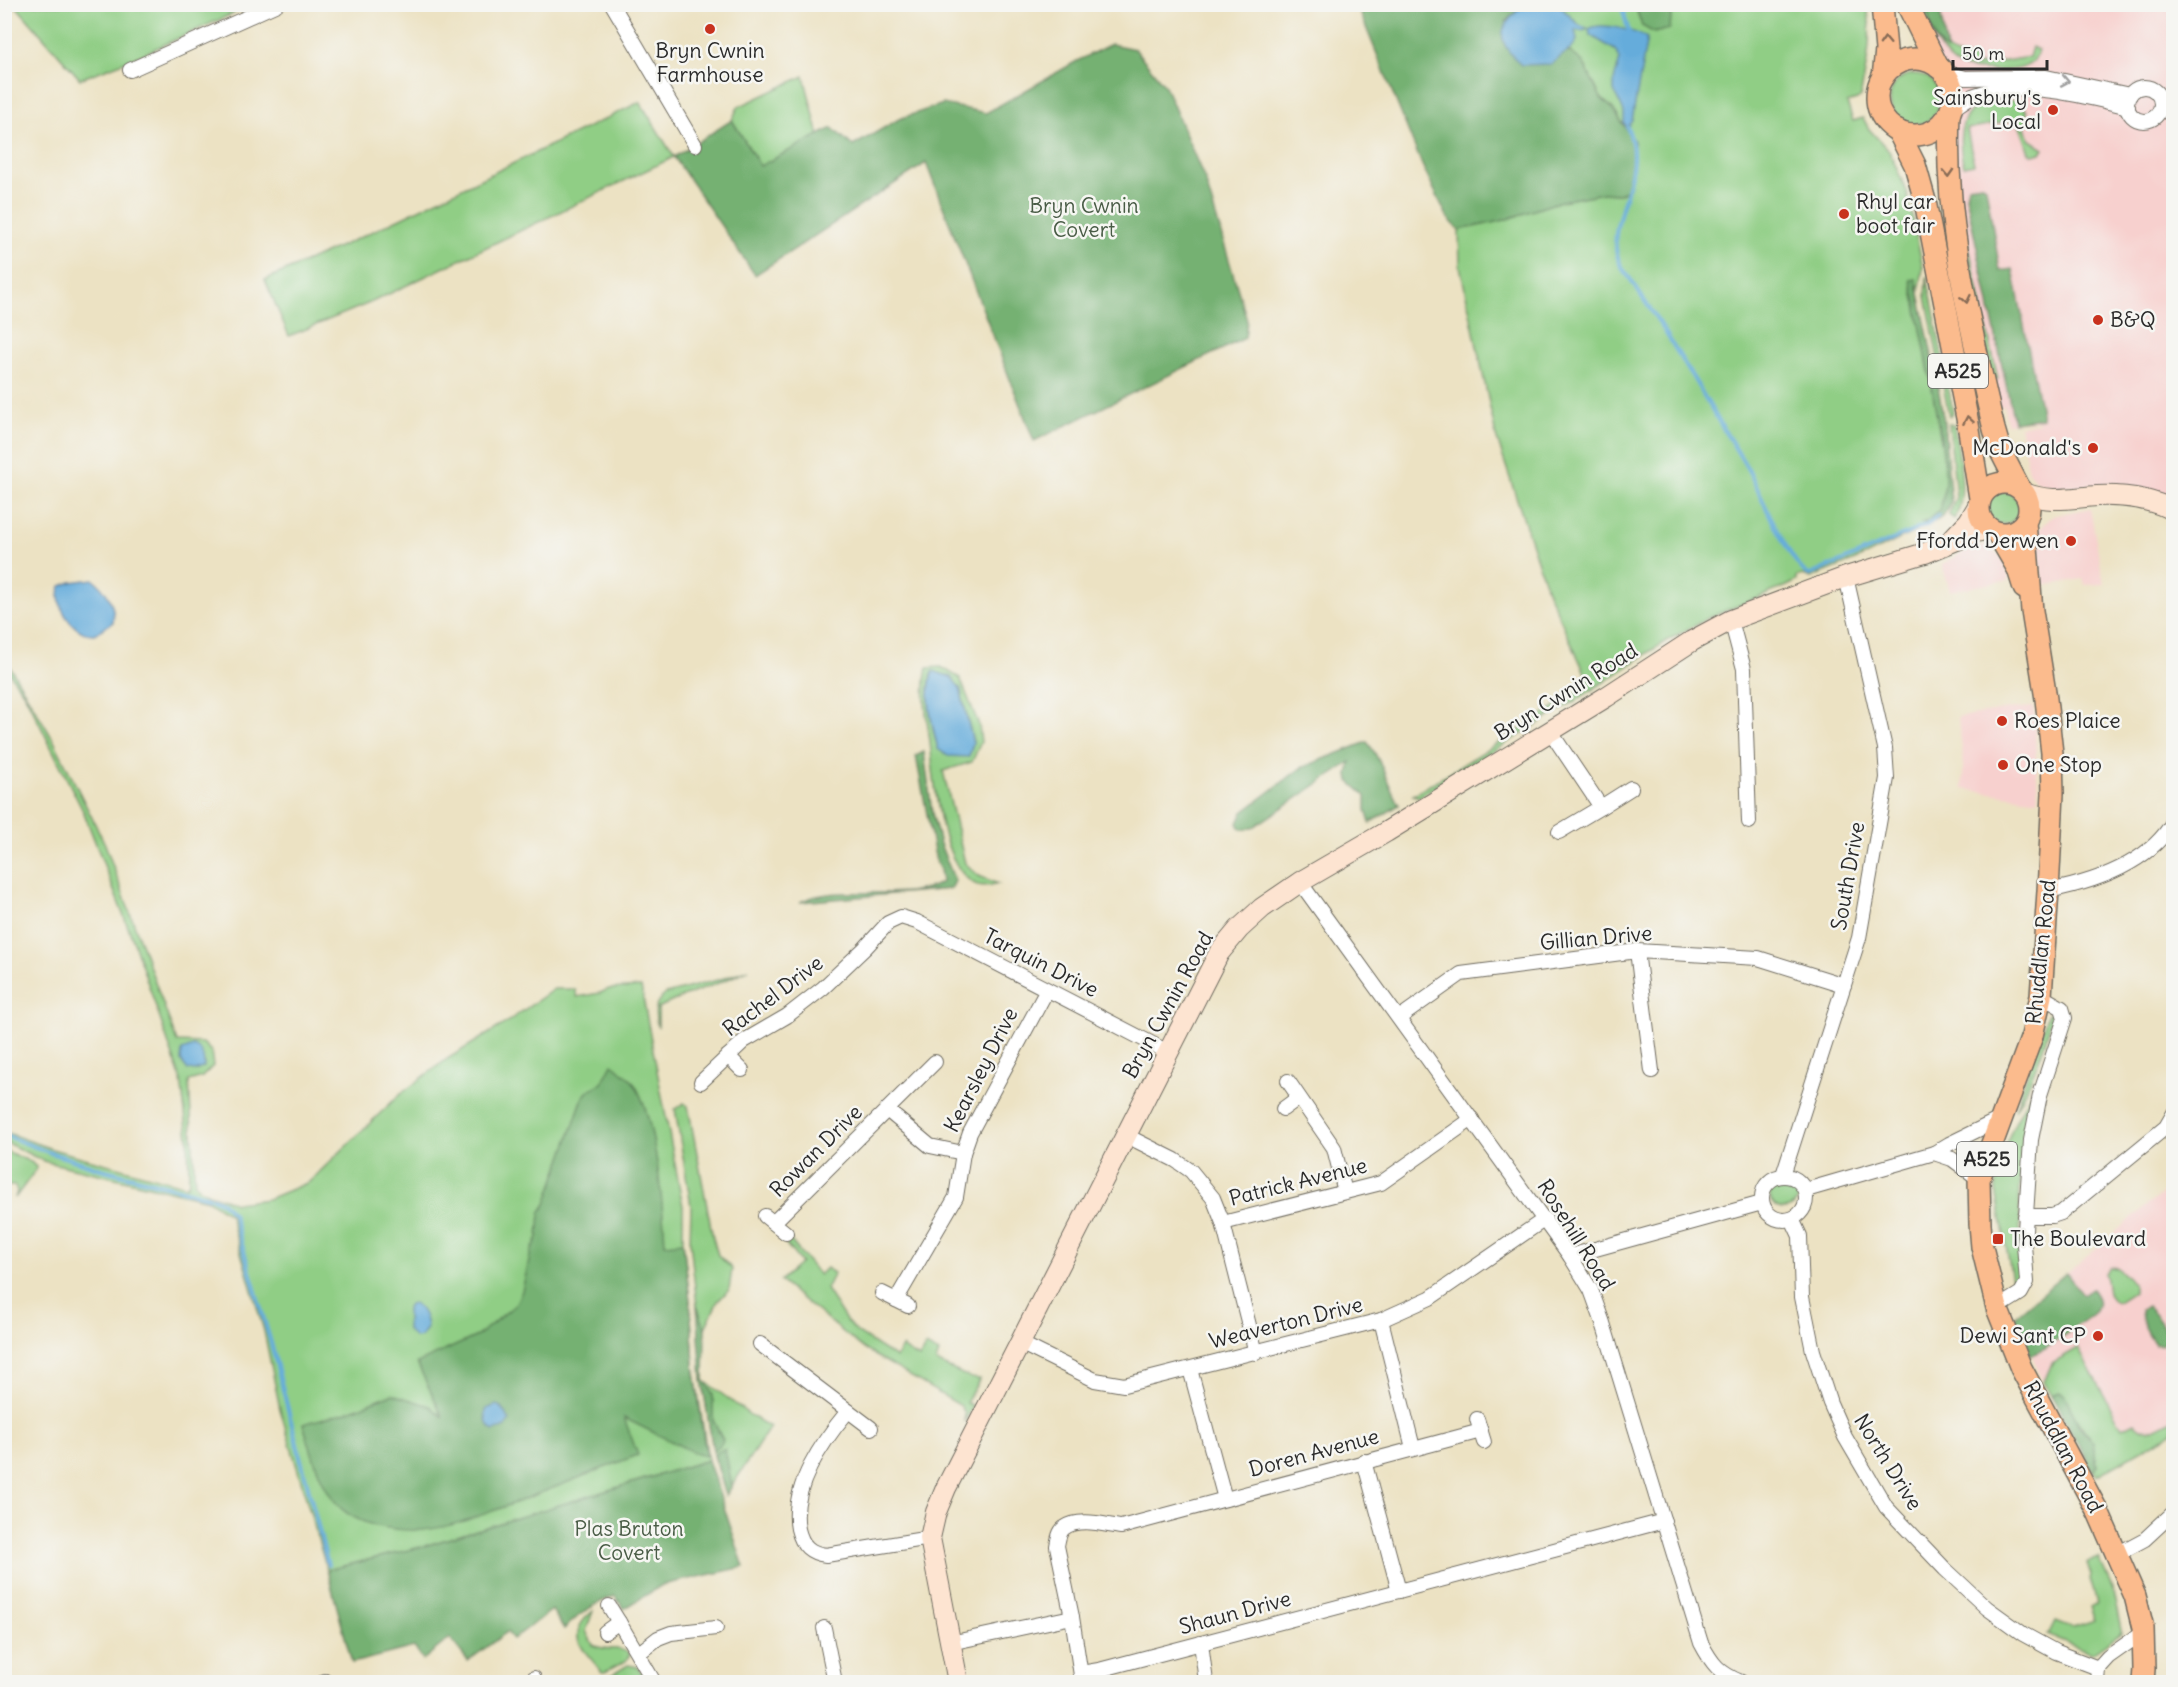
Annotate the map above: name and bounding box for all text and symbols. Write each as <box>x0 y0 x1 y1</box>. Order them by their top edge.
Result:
marker: Bryn Cwnin Farmhouse <box>703 22 717 36</box>
scale bar <box>1953 33 2048 71</box>
one-way arrow <box>1879 36 1892 45</box>
place label: Bryn Cwnin Farmhouse <box>655 37 765 88</box>
text: 50 m <box>1962 42 2004 65</box>
one-way arrow <box>2060 74 2070 87</box>
place label: Sainsbury's Local <box>1933 84 2041 135</box>
marker: Sainsbury's Local <box>2046 103 2060 117</box>
one-way arrow <box>1941 168 1954 177</box>
place label: Rhyl car boot fair <box>1856 188 1935 239</box>
park label: Bryn Cwnin Covert <box>1029 192 1139 243</box>
marker: Rhyl car boot fair <box>1837 207 1851 221</box>
one-way arrow <box>1959 294 1972 304</box>
place label: B&Q <box>2110 306 2156 333</box>
marker: B&Q <box>2091 313 2105 327</box>
road number: A525 <box>1928 354 1988 388</box>
one-way arrow <box>1962 415 1974 425</box>
place label: McDonald's <box>1972 434 2081 461</box>
marker: McDonald's <box>2086 441 2100 455</box>
place label: Ffordd Derwen <box>1916 527 2059 554</box>
marker: Ffordd Derwen <box>2064 534 2078 548</box>
street label: Bryn Cwnin Road <box>1489 637 1642 746</box>
place label: Roes Plaice <box>2014 707 2121 734</box>
marker: Roes Plaice <box>1995 714 2009 728</box>
place label: One Stop <box>2015 751 2102 778</box>
marker: One Stop <box>1996 758 2010 772</box>
street label: South Drive <box>1825 820 1870 932</box>
street label: Rhuddlan Road <box>2019 878 2062 1026</box>
street label: Gillian Drive <box>1539 919 1653 956</box>
street label: Tarquin Drive <box>979 922 1103 1003</box>
street label: Bryn Cwnin Road <box>1116 927 1219 1083</box>
street label: Rachel Drive <box>717 949 828 1042</box>
street label: Kearsley Drive <box>938 1003 1024 1137</box>
street label: Rowan Drive <box>764 1099 868 1203</box>
road number: A525 <box>1957 1142 2017 1176</box>
street label: Patrick Avenue <box>1226 1151 1370 1212</box>
street label: Rosehill Road <box>1531 1174 1621 1295</box>
place label: The Boulevard <box>2010 1225 2146 1252</box>
marker: The Boulevard <box>1991 1232 2005 1246</box>
street label: Weaverton Drive <box>1206 1290 1366 1355</box>
place label: Dewi Sant CP <box>1959 1322 2086 1349</box>
marker: Dewi Sant CP <box>2091 1329 2105 1343</box>
street label: Rhuddlan Road <box>2017 1376 2109 1517</box>
street label: North Drive <box>1848 1409 1929 1515</box>
street label: Doren Avenue <box>1246 1422 1382 1483</box>
park label: Plas Bruton Covert <box>574 1515 684 1566</box>
street label: Shaun Drive <box>1176 1585 1294 1640</box>

